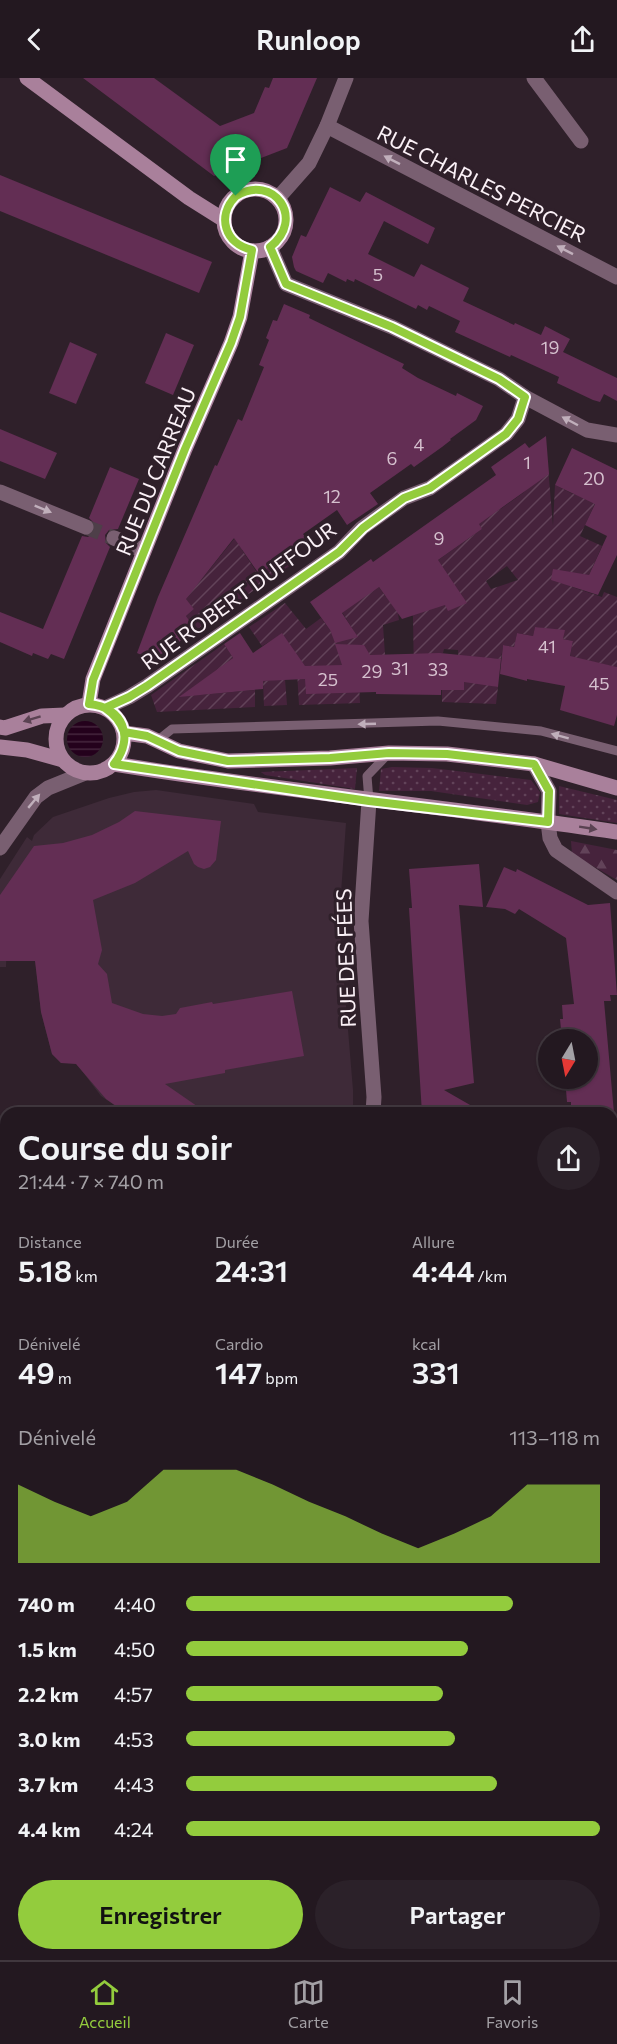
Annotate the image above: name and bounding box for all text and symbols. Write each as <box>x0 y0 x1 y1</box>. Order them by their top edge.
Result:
icon: back <box>18 23 51 56</box>
text: Runloop <box>256 23 361 56</box>
icon: share <box>566 23 599 56</box>
street label: RUE CHARLES PERCIER <box>373 119 591 247</box>
pin <box>210 134 261 196</box>
icon: arrive <box>219 143 252 176</box>
one-way arrow <box>383 155 400 165</box>
one-way arrow <box>556 245 573 255</box>
house number: 5 <box>373 263 383 285</box>
house number: 19 <box>541 336 559 358</box>
street label: RUE DU CARREAU <box>110 383 200 559</box>
one-way arrow <box>561 416 578 425</box>
house number: 4 <box>414 433 425 455</box>
house number: 6 <box>387 447 397 469</box>
house number: 1 <box>523 451 531 473</box>
house number: 20 <box>583 467 605 489</box>
house number: 12 <box>323 485 341 507</box>
one-way arrow <box>34 505 52 514</box>
street label: RUE ROBERT DUFFOUR <box>136 516 340 674</box>
house number: 9 <box>434 527 444 549</box>
house number: 41 <box>538 635 556 657</box>
house number: 31 <box>391 657 409 679</box>
house number: 33 <box>428 658 448 680</box>
house number: 29 <box>362 660 382 682</box>
house number: 25 <box>318 668 338 690</box>
house number: 45 <box>588 672 610 694</box>
one-way arrow <box>23 715 41 725</box>
one-way arrow <box>357 719 376 728</box>
one-way arrow <box>551 731 569 740</box>
one-way arrow <box>28 793 41 809</box>
one-way arrow <box>579 824 598 833</box>
street label: RUE DES FÉES <box>330 888 360 1028</box>
north arrow <box>538 1029 598 1089</box>
map controls <box>538 1029 598 1089</box>
text: Course du soir <box>18 1126 233 1167</box>
button: share <box>537 1127 600 1190</box>
text: 21:44 · 7 × 740 m <box>18 1169 164 1193</box>
text: Distance <box>18 1232 82 1251</box>
text: Durée <box>215 1232 259 1251</box>
text: Allure <box>412 1232 455 1251</box>
text: 5.18 <box>18 1251 72 1288</box>
text: 24:31 <box>215 1251 288 1288</box>
text: 4:44 <box>412 1251 474 1288</box>
text: km <box>72 1266 98 1285</box>
text: /km <box>474 1266 507 1285</box>
text: Dénivelé <box>18 1334 80 1353</box>
text: Cardio <box>215 1334 263 1353</box>
text: kcal <box>412 1334 441 1353</box>
text: 49 <box>18 1353 55 1390</box>
text: 147 <box>215 1353 262 1390</box>
text: 331 <box>412 1353 460 1390</box>
text: m <box>55 1368 72 1387</box>
text: bpm <box>262 1368 298 1387</box>
text: Dénivelé <box>18 1425 96 1449</box>
text: 113–118 m <box>509 1425 600 1449</box>
text: 740 m <box>18 1592 75 1616</box>
text: 4:40 <box>114 1592 156 1616</box>
text: 1.5 km <box>18 1637 77 1661</box>
text: 4:50 <box>114 1637 155 1661</box>
text: 2.2 km <box>18 1682 79 1706</box>
text: 4:57 <box>114 1682 153 1706</box>
text: 3.0 km <box>18 1727 80 1751</box>
text: 4:53 <box>114 1727 154 1751</box>
text: 3.7 km <box>18 1772 78 1796</box>
text: 4:43 <box>114 1772 154 1796</box>
text: 4.4 km <box>18 1817 80 1841</box>
text: 4:24 <box>114 1817 153 1841</box>
button: Enregistrer <box>18 1880 303 1949</box>
button: Partager <box>315 1880 600 1949</box>
tab: Accueil <box>79 1976 131 2031</box>
tab: Carte <box>288 1976 329 2031</box>
tab: Favoris <box>486 1976 538 2031</box>

